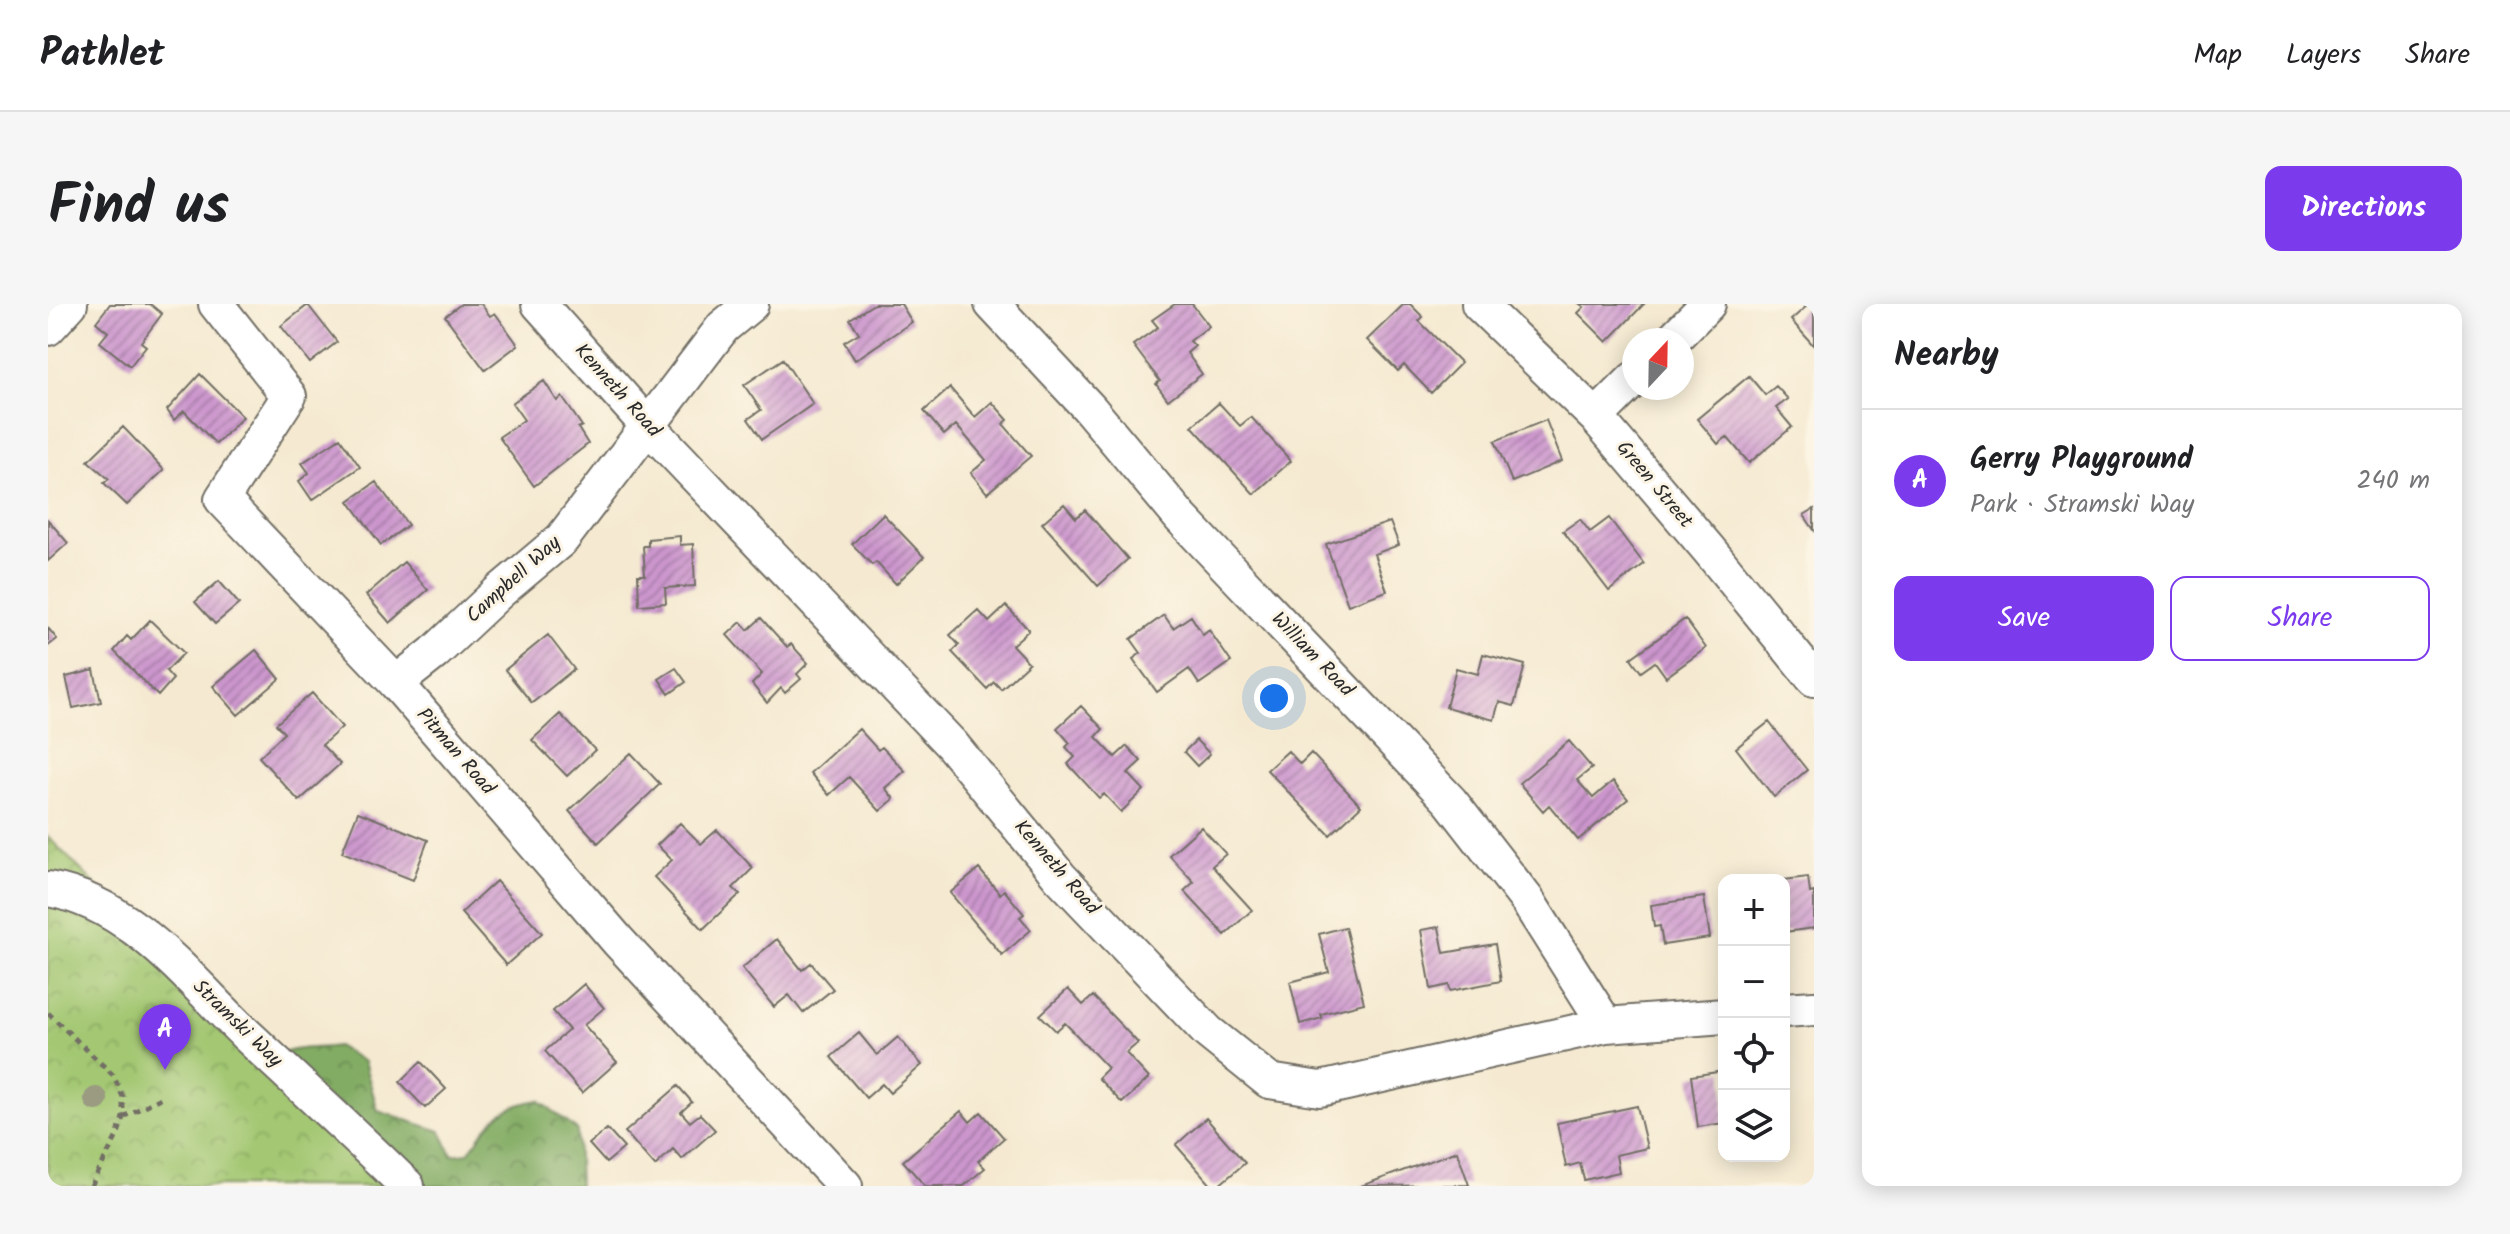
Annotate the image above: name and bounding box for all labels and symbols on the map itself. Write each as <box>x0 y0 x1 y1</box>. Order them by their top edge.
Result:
north arrow <box>1622 328 1694 400</box>
street label: Kenneth Road <box>566 337 669 446</box>
street label: Green Street <box>1608 434 1701 536</box>
street label: Campbell Way <box>459 528 569 632</box>
street label: William Road <box>1263 605 1362 706</box>
your location <box>1254 678 1294 718</box>
street label: Pitman Road <box>408 701 503 804</box>
street label: Kenneth Road <box>1005 813 1107 924</box>
street label: Stramski Way <box>184 972 290 1076</box>
pin: A <box>139 1004 191 1070</box>

